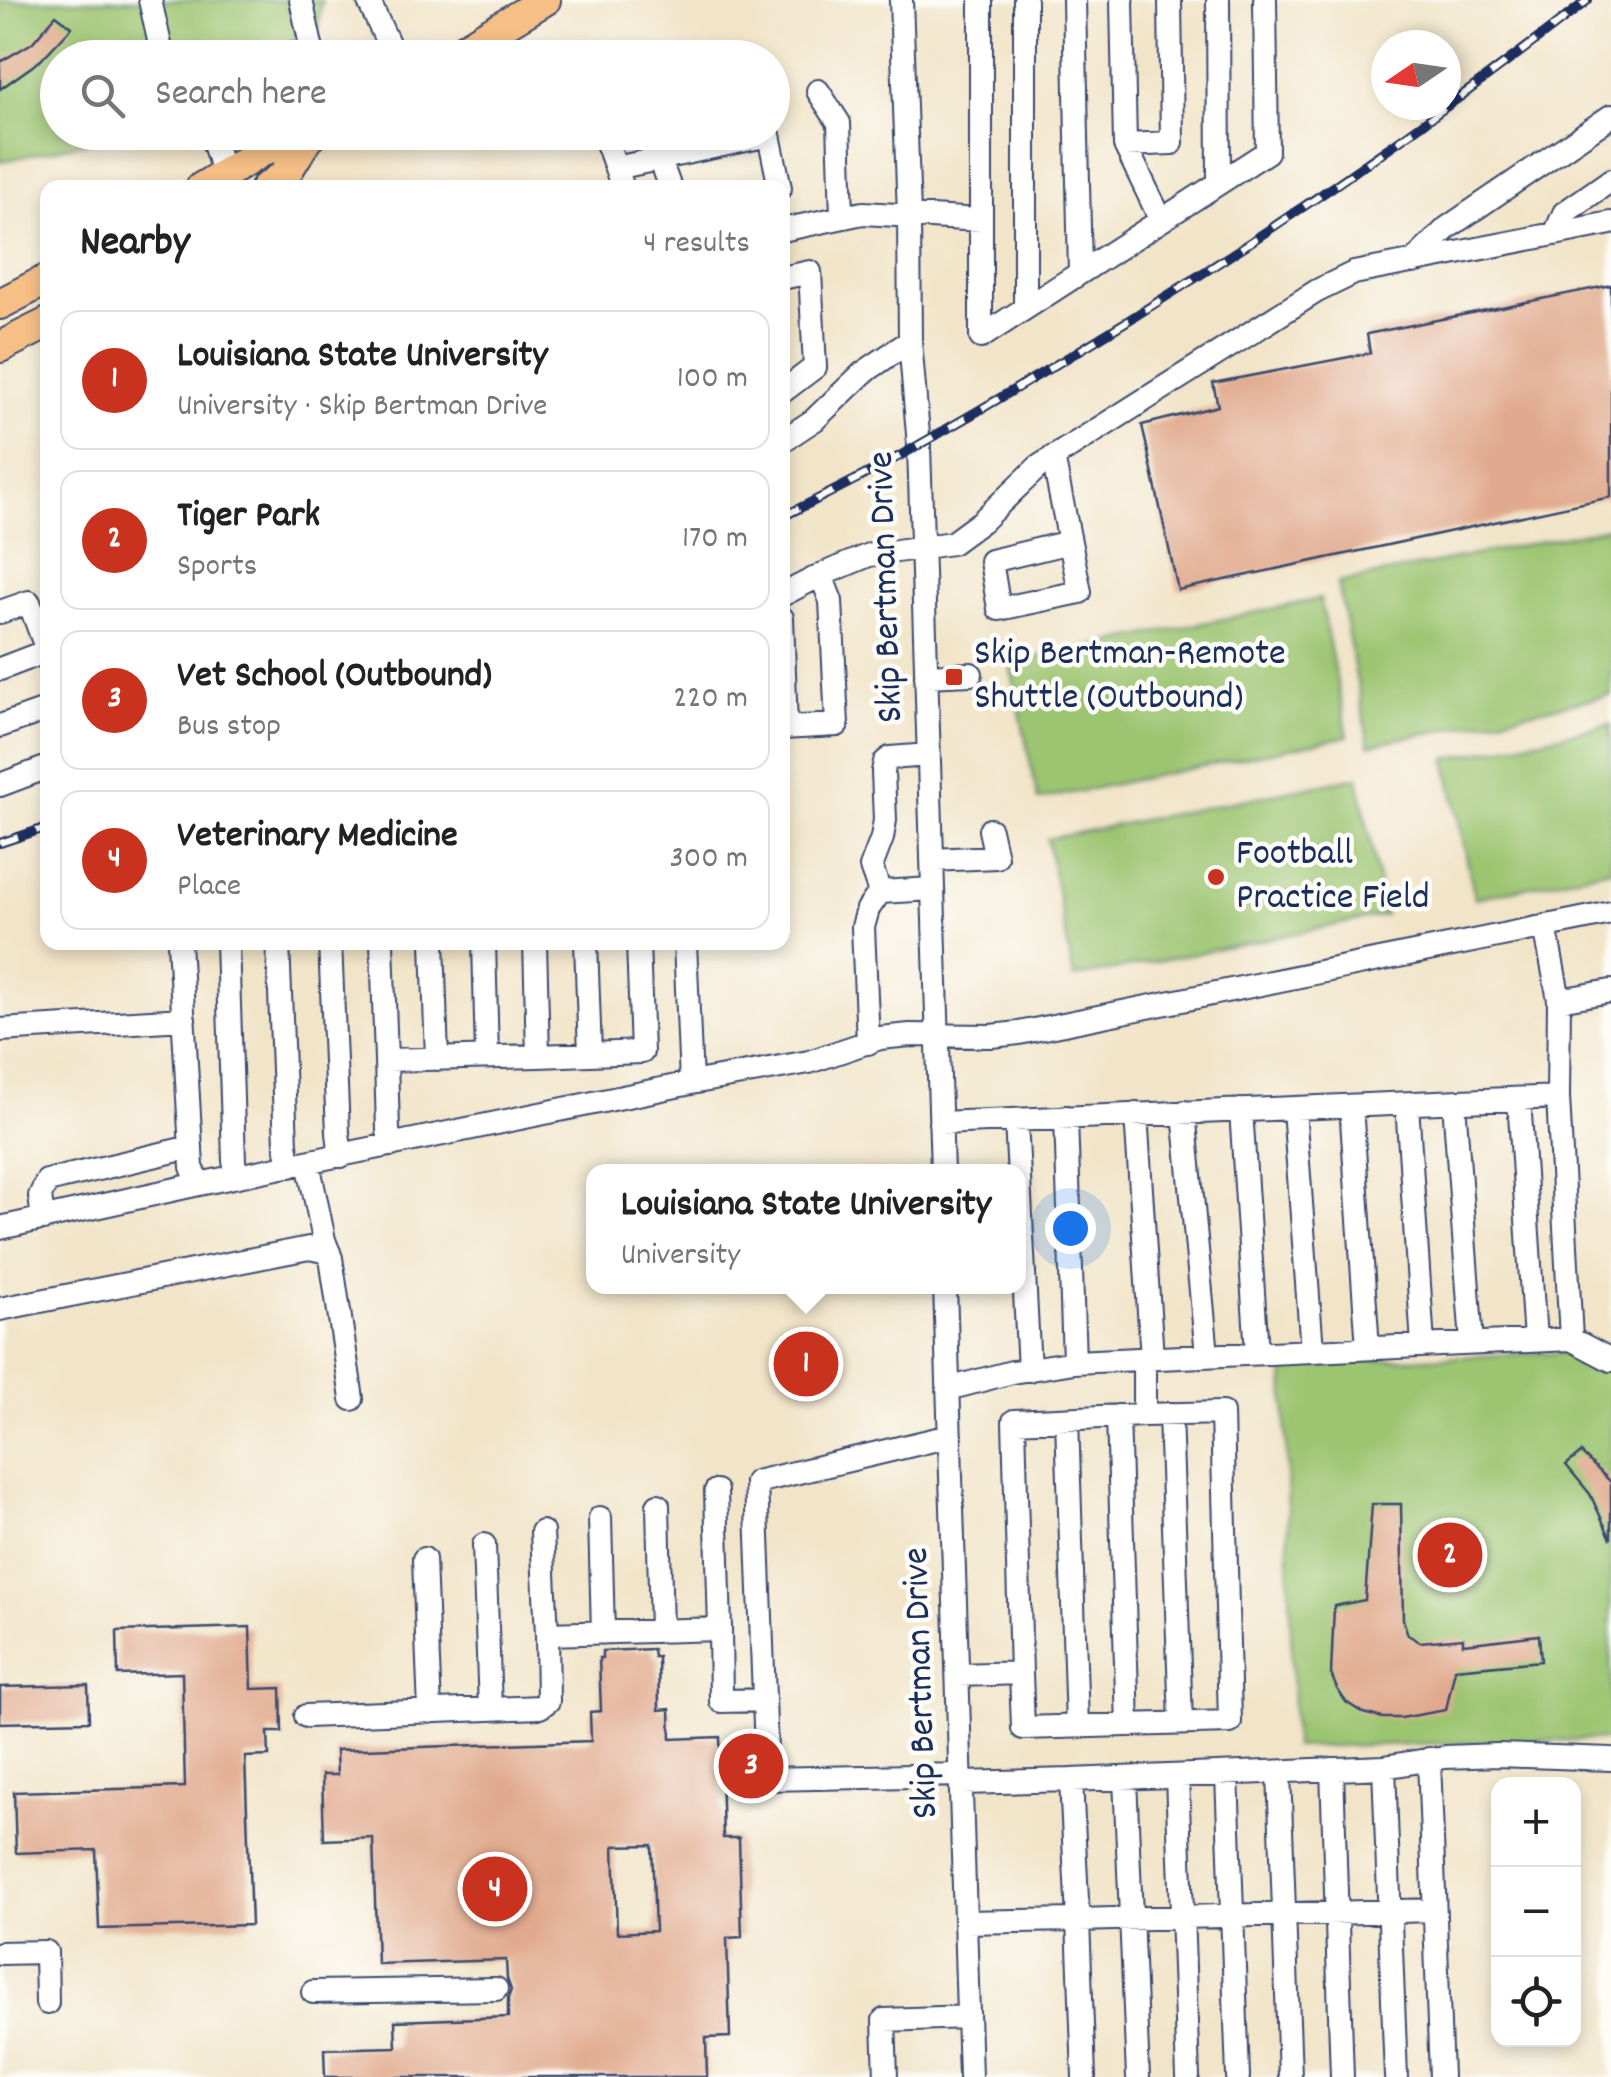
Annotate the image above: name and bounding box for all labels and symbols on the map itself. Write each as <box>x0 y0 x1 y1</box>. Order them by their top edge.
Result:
north arrow <box>1371 30 1461 120</box>
street label: Skip Bertman Drive <box>856 450 920 724</box>
place label: Skip Bertman-Remote Shuttle (Outbound) <box>974 628 1286 727</box>
marker: Skip Bertman-Remote Shuttle (Outbound) <box>943 666 965 688</box>
place label: Football Practice Field <box>1236 828 1430 927</box>
marker: Football Practice Field <box>1205 866 1227 888</box>
your location <box>1045 1203 1096 1254</box>
pin: 1 <box>774 1326 838 1402</box>
pin: 2 <box>1418 1518 1482 1592</box>
street label: Skip Bertman Drive <box>891 1546 955 1820</box>
pin: 3 <box>718 1728 784 1804</box>
pin: 4 <box>462 1852 528 1926</box>

